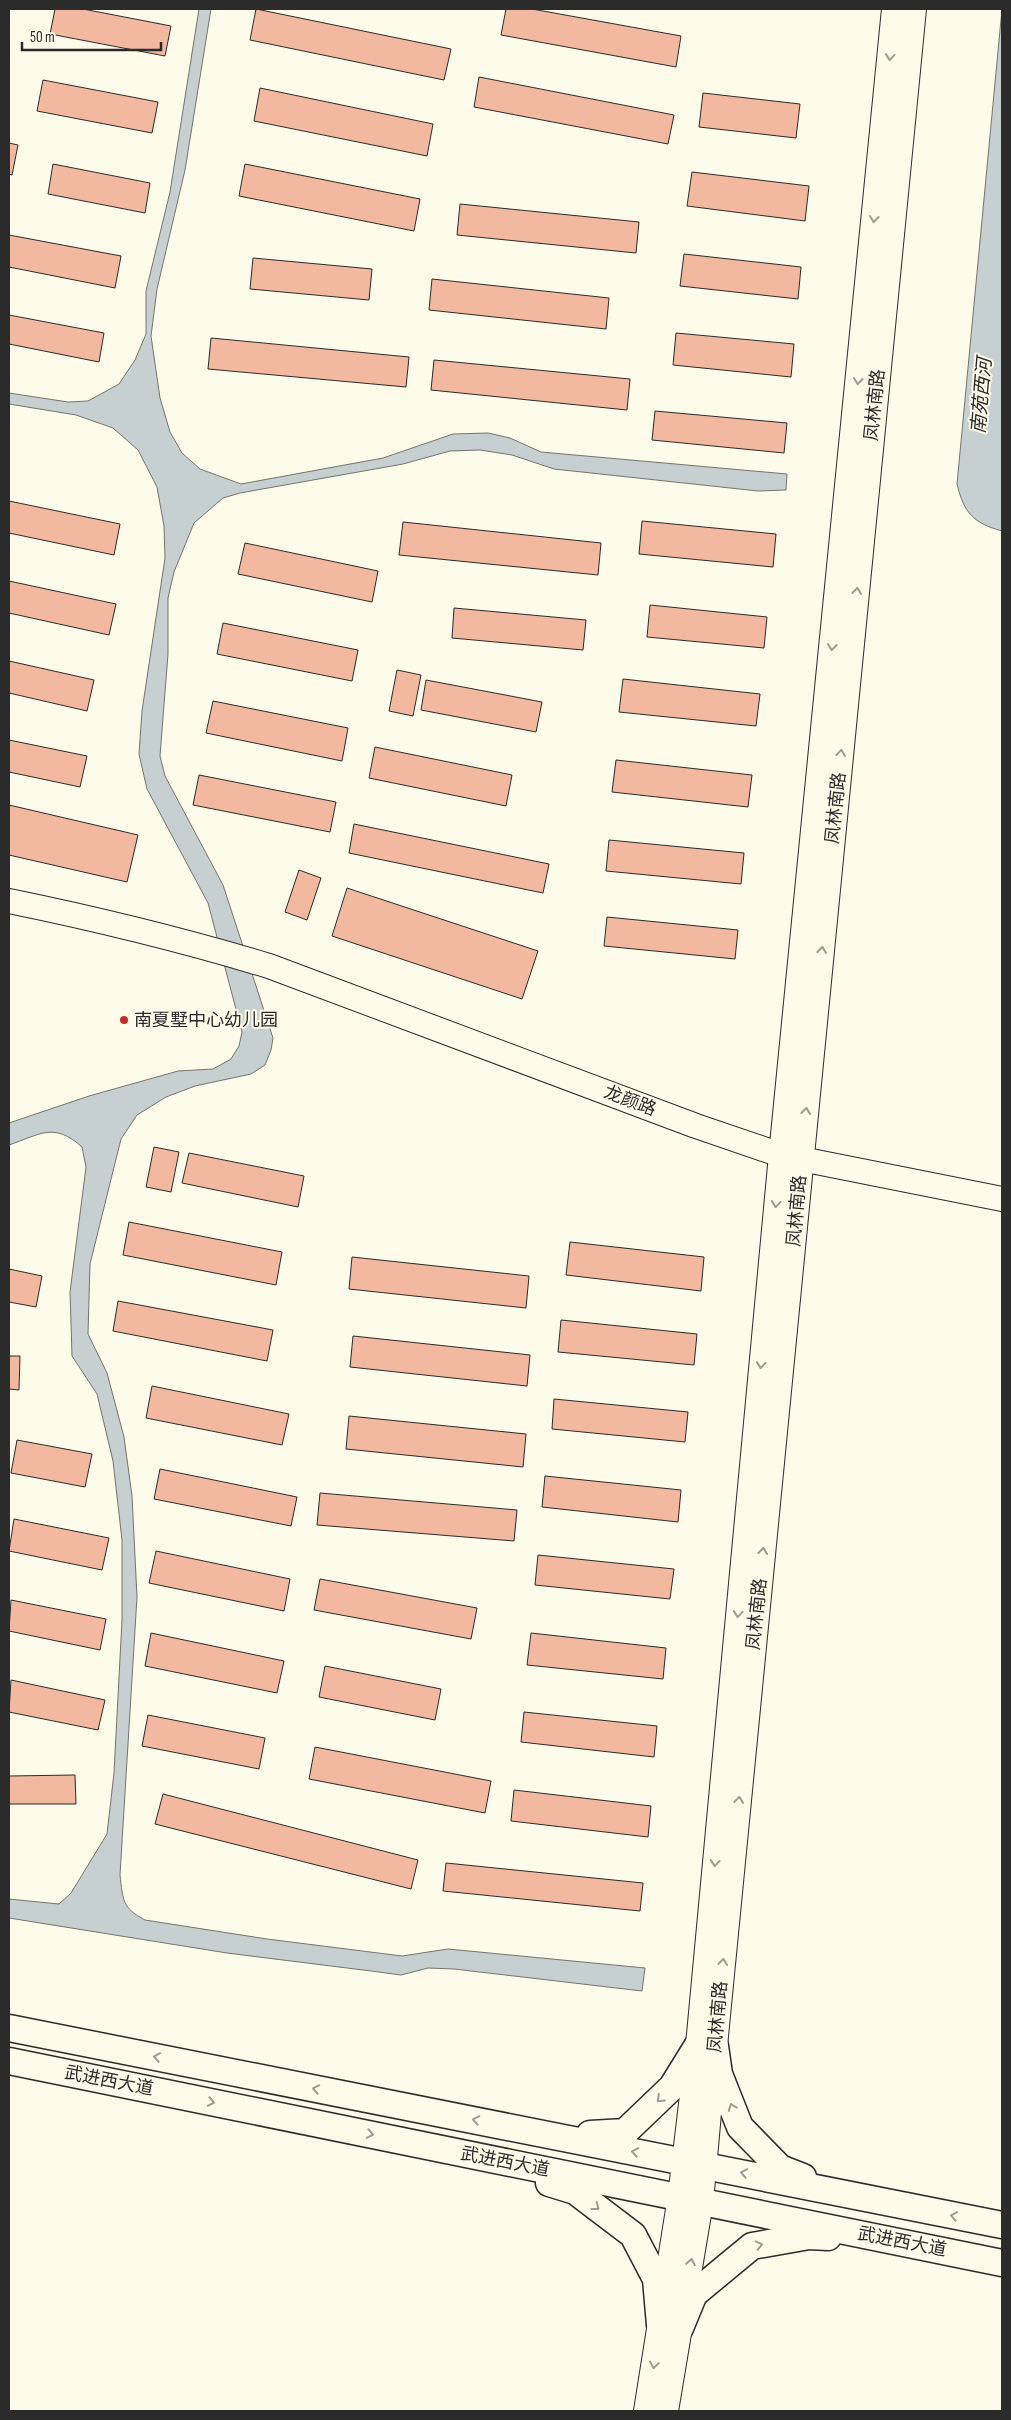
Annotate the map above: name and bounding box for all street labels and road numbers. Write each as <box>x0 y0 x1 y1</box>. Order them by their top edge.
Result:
street label: 凤林南路 <box>861 368 889 442</box>
street label: 凤林南路 <box>822 771 850 845</box>
street label: 龙颜路 <box>601 1082 659 1120</box>
street label: 凤林南路 <box>783 1174 811 1248</box>
street label: 凤林南路 <box>743 1577 771 1651</box>
street label: 凤林南路 <box>704 1980 732 2054</box>
street label: 武进西大道 <box>63 2062 155 2100</box>
street label: 武进西大道 <box>459 2143 551 2181</box>
street label: 武进西大道 <box>856 2223 948 2261</box>

